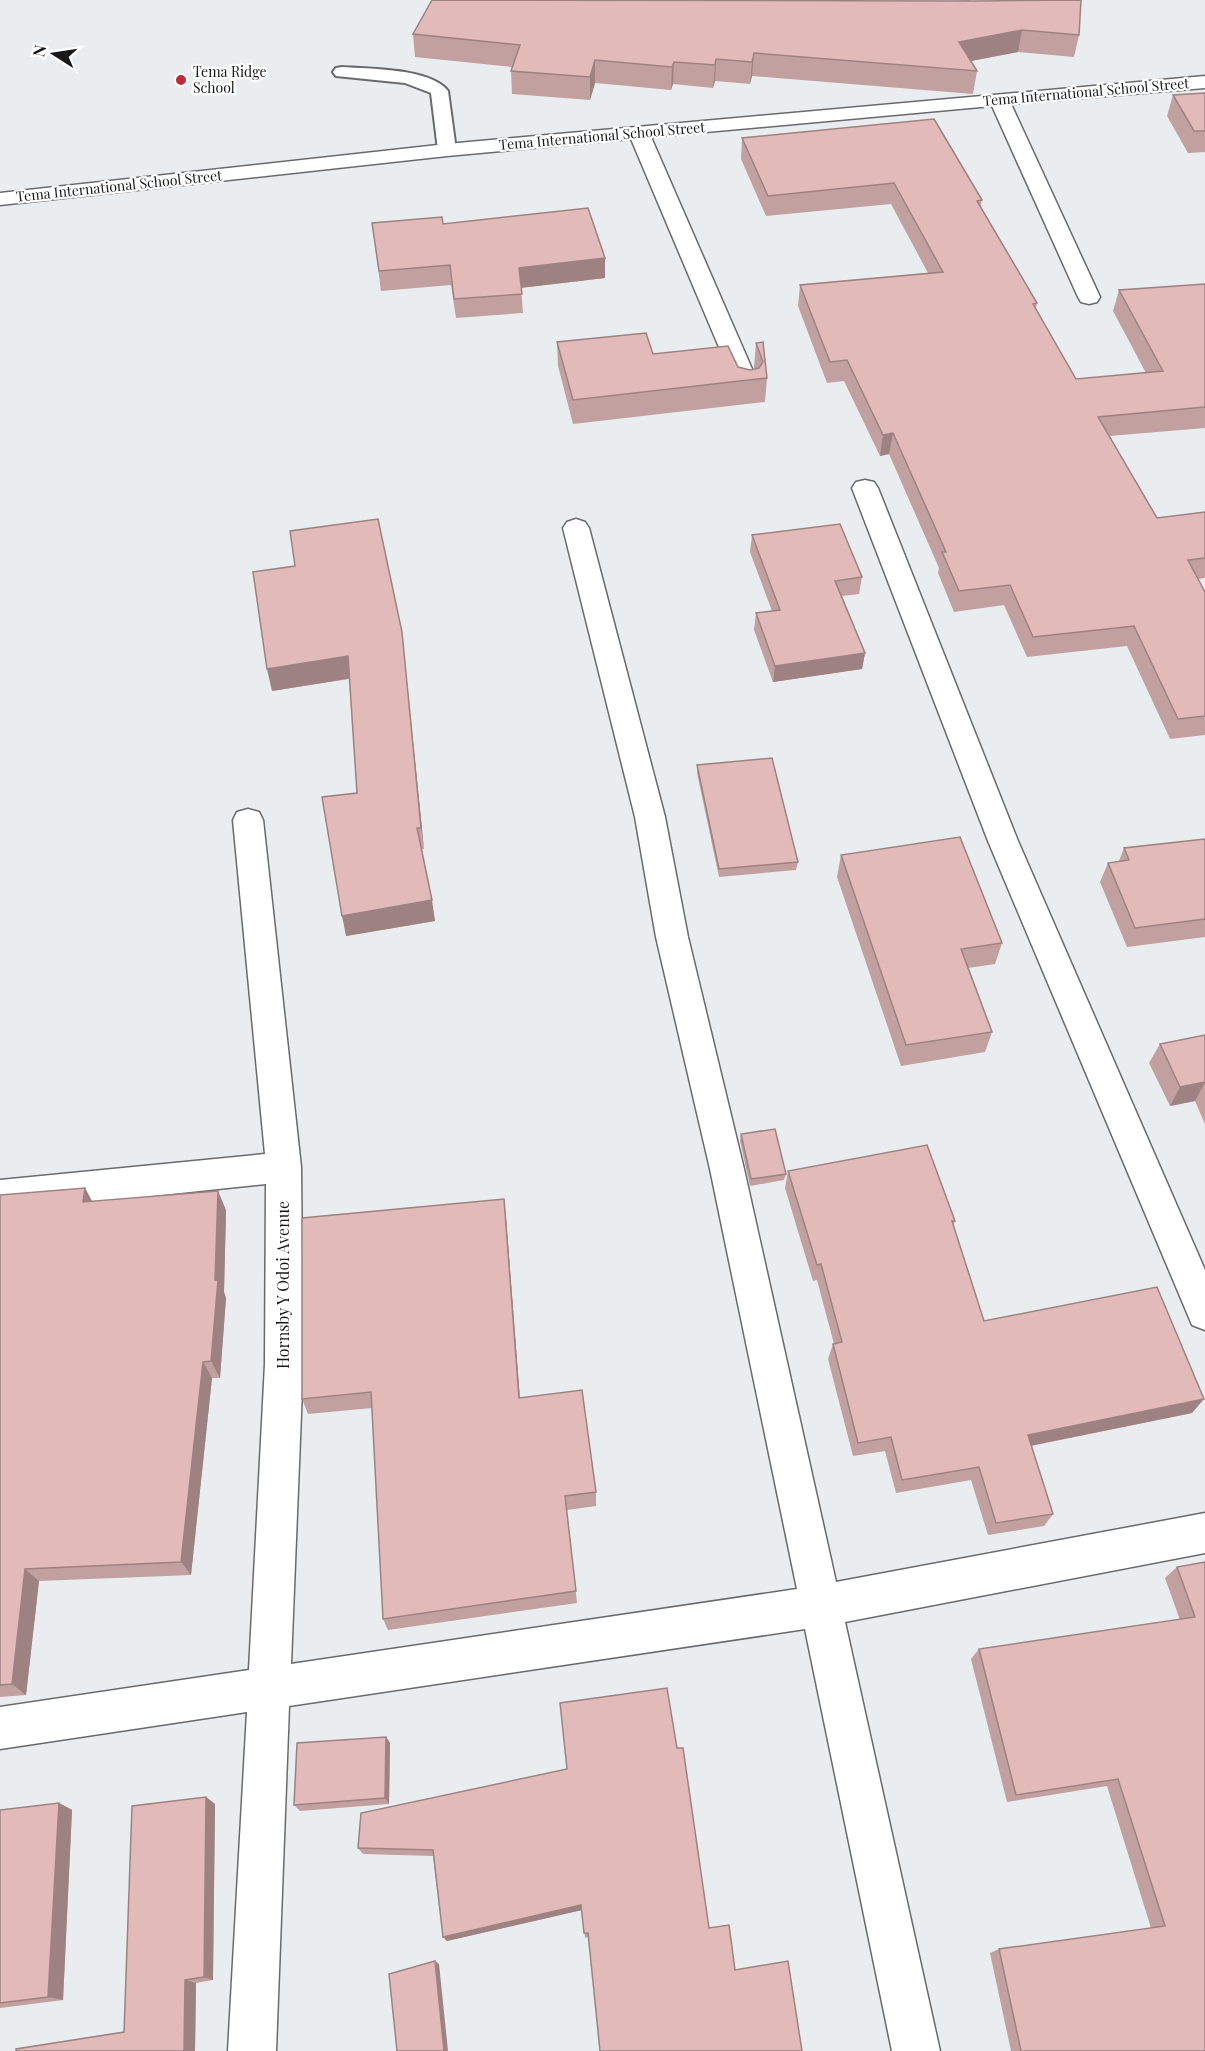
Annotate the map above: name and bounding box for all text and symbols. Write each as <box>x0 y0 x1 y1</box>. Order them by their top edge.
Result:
north arrow <box>24 24 84 84</box>
text: N <box>27 43 50 59</box>
place label: Tema Ridge School <box>193 62 267 97</box>
marker: Tema Ridge School <box>174 73 188 87</box>
street label: Tema International School Street <box>982 73 1191 110</box>
street label: Tema International School Street <box>498 117 707 154</box>
street label: Tema International School Street <box>15 165 224 206</box>
street label: Hornsby Y Odoi Avenue <box>272 1201 293 1369</box>

